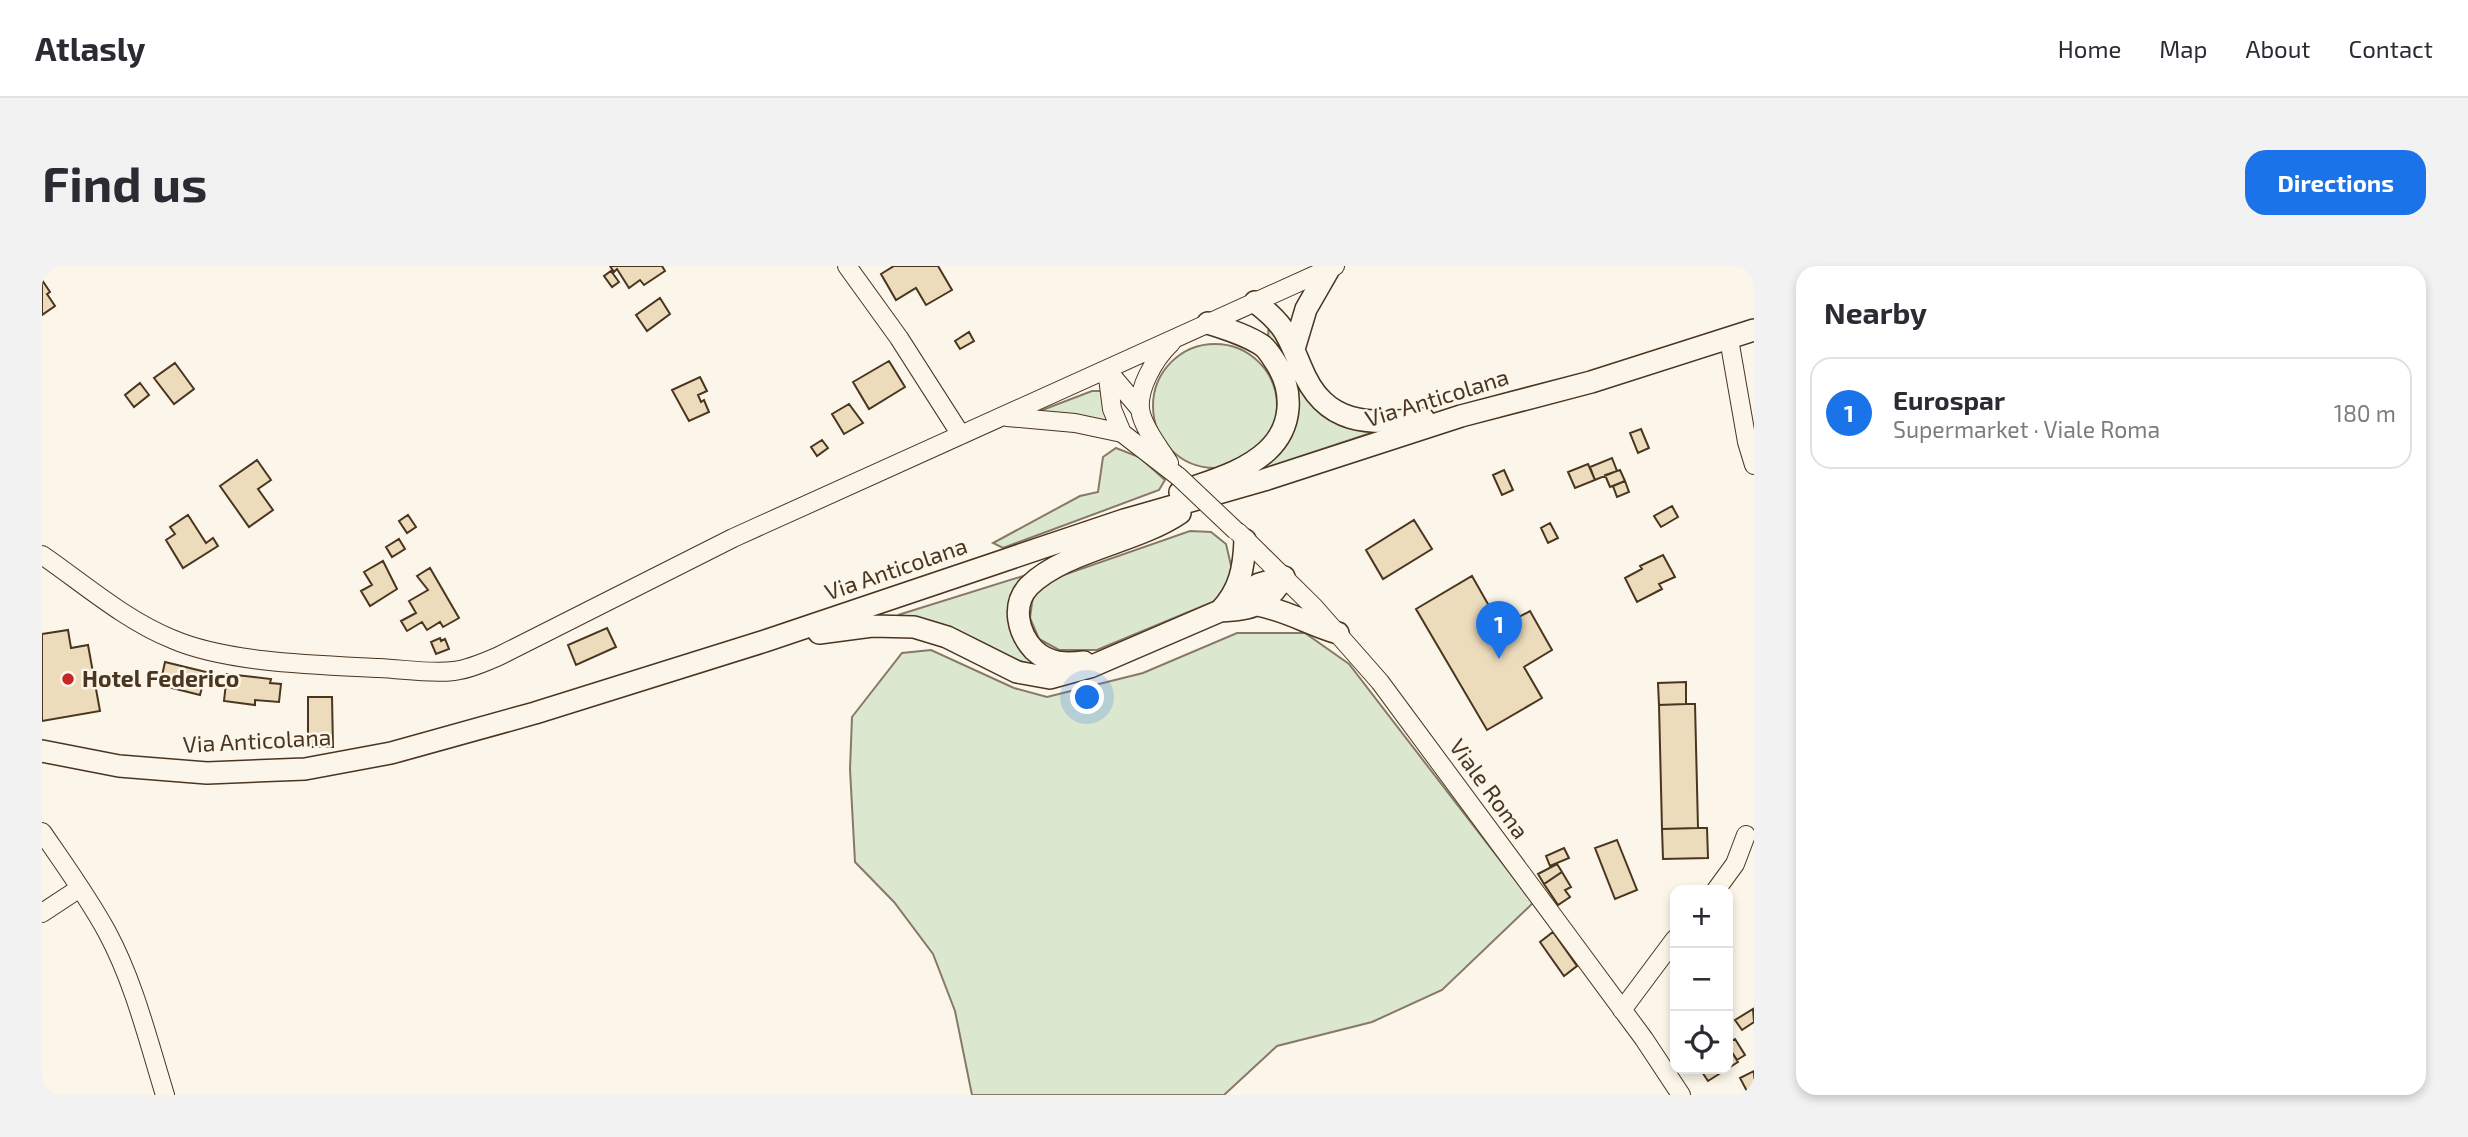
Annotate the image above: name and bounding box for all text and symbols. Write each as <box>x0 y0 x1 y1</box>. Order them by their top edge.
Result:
text: Atlasly <box>35 28 145 68</box>
text: Home <box>2058 34 2121 63</box>
text: Map <box>2159 34 2207 63</box>
text: About <box>2245 34 2311 63</box>
text: Contact <box>2349 34 2433 63</box>
button: Directions <box>2245 150 2426 215</box>
text: Find us <box>42 153 207 212</box>
text: Nearby <box>1824 294 1927 330</box>
street label: Via Anticolana <box>1362 362 1512 432</box>
text: Eurospar <box>1893 384 2005 415</box>
text: 1 <box>1844 399 1854 427</box>
text: 180 m <box>2334 399 2396 427</box>
text: Supermarket · Viale Roma <box>1893 415 2160 443</box>
street label: Via Anticolana <box>821 531 971 605</box>
pin: 1 <box>1476 601 1522 659</box>
place label: Hotel Federico <box>82 664 239 692</box>
marker: Hotel Federico <box>60 671 76 687</box>
your location <box>1070 680 1104 714</box>
street label: Via Anticolana <box>182 722 332 758</box>
street label: Viale Roma <box>1444 733 1535 844</box>
map controls <box>1670 885 1733 1074</box>
button: + <box>1670 885 1733 948</box>
button: − <box>1670 948 1733 1011</box>
button: locate <box>1670 1011 1733 1074</box>

